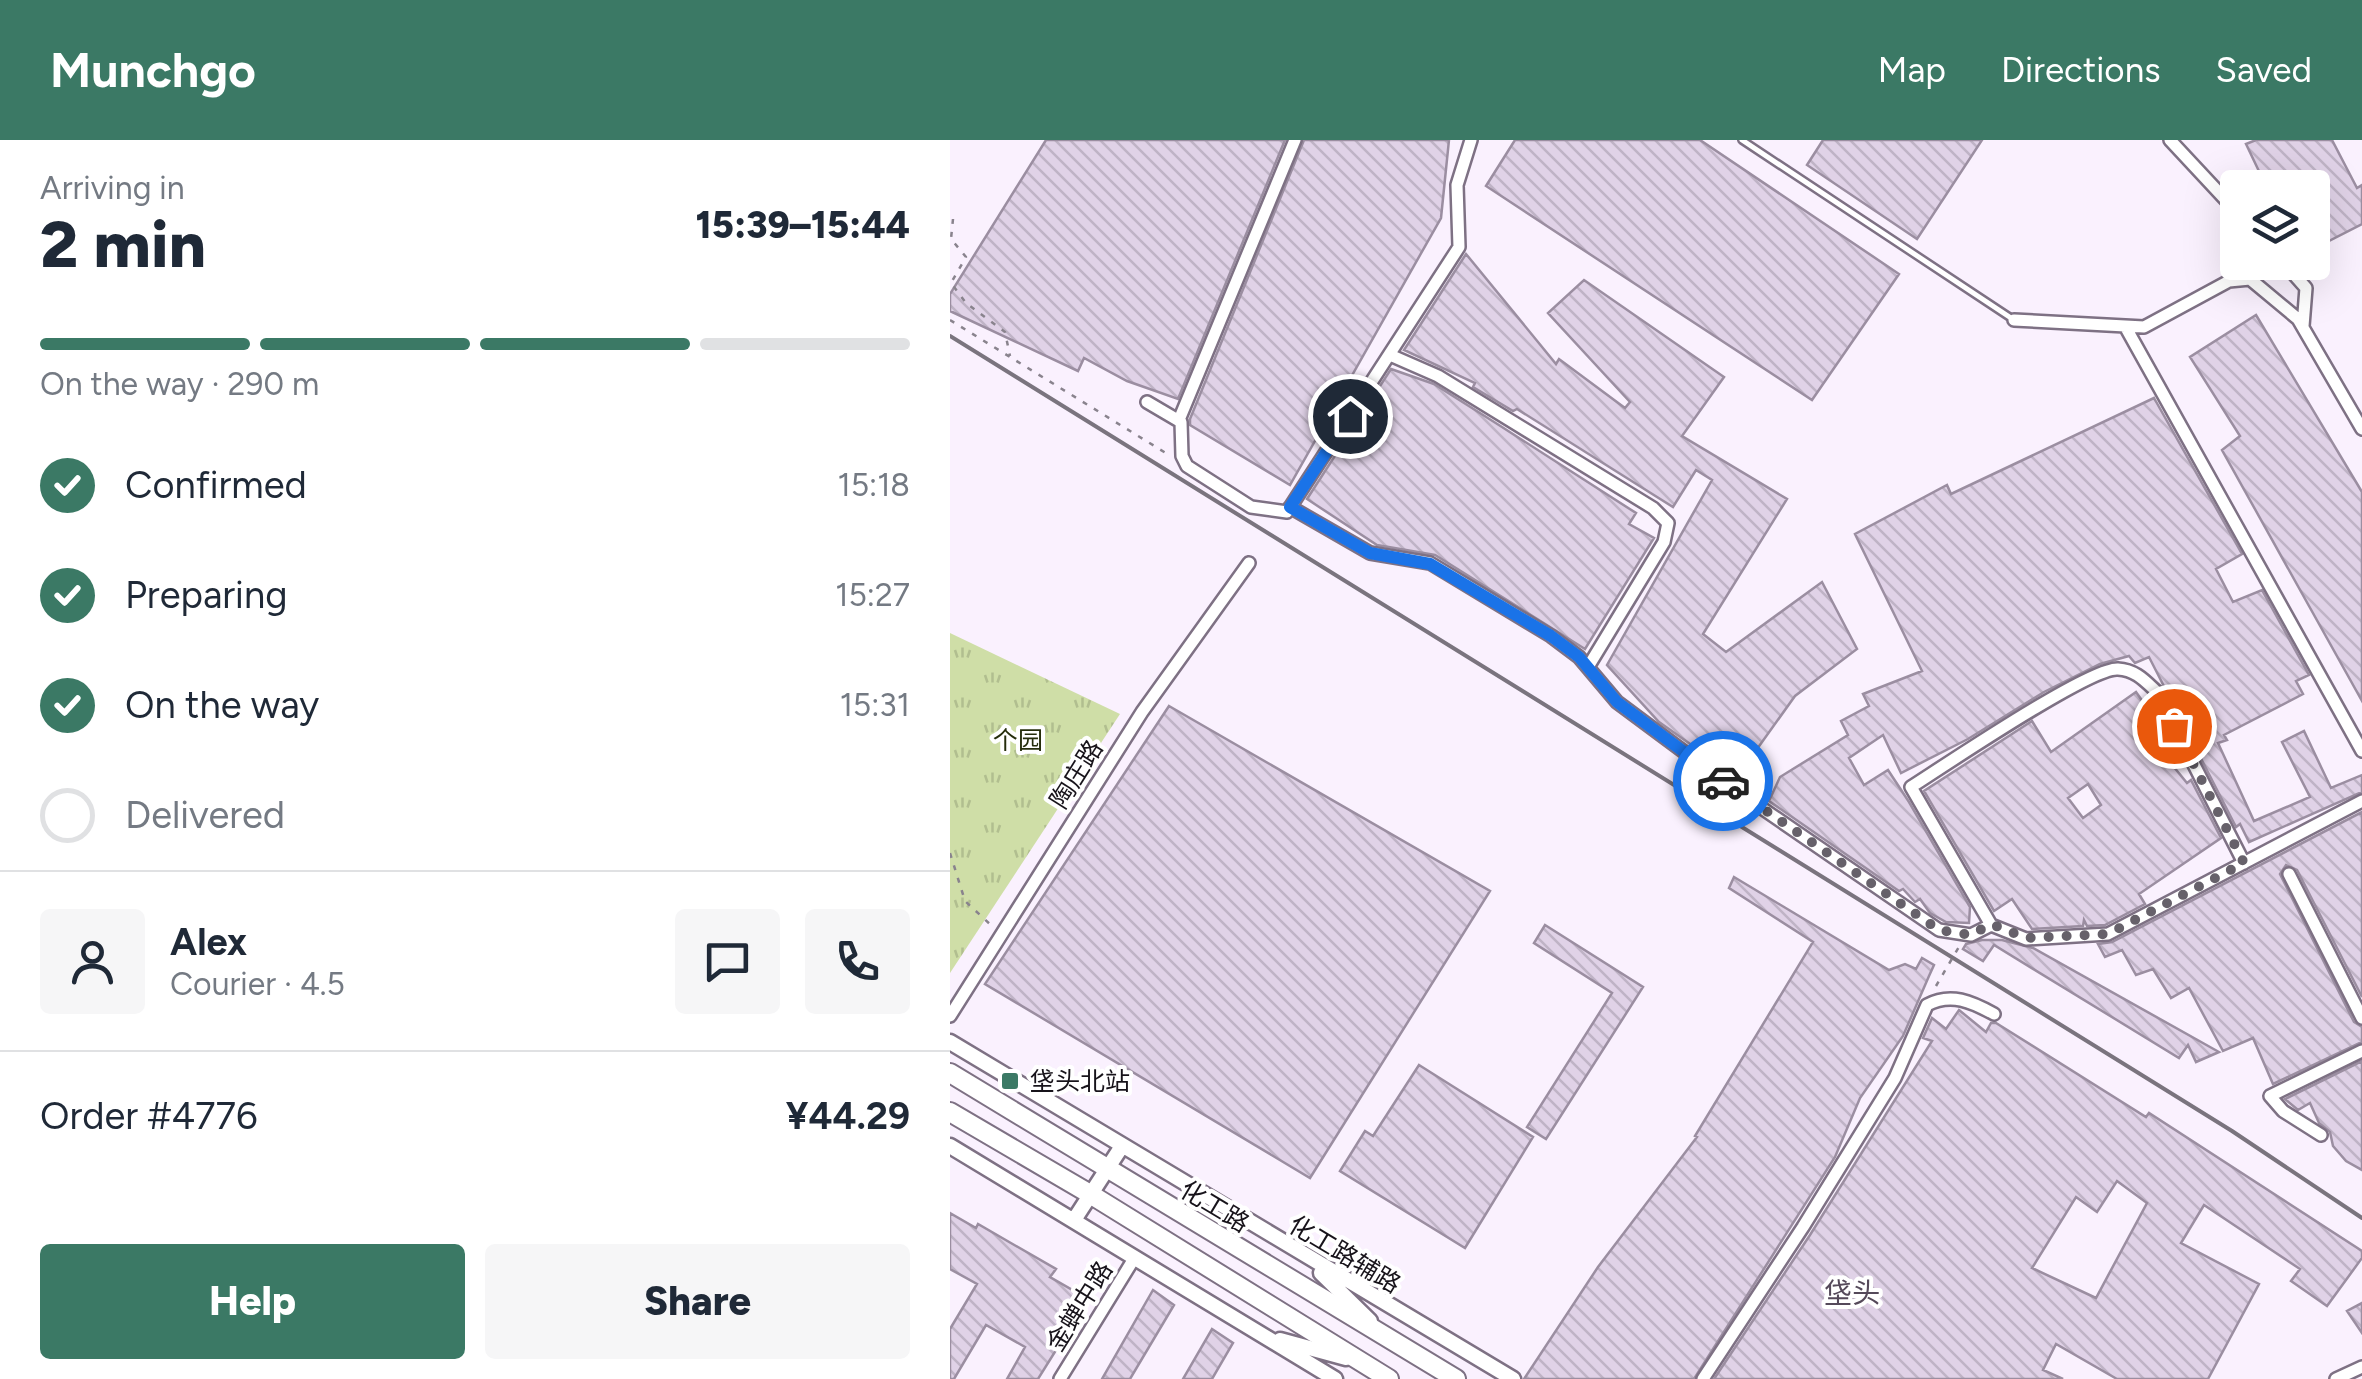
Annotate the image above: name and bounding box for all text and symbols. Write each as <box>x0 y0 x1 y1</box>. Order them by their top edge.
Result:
text: Munchgo <box>50 41 256 99</box>
text: Map <box>1878 49 1946 91</box>
text: Directions <box>2001 49 2161 91</box>
text: Saved <box>2216 49 2312 91</box>
text: Arriving in <box>40 169 185 207</box>
map controls <box>2220 170 2330 280</box>
button: layers <box>2220 170 2330 280</box>
text: 15:39–15:44 <box>696 202 910 248</box>
text: 2 min <box>40 205 206 283</box>
text: On the way · 290 m <box>40 365 319 403</box>
pin <box>1308 374 1393 459</box>
icon: home <box>1323 389 1378 444</box>
icon: check <box>40 458 95 513</box>
text: Confirmed <box>125 462 307 508</box>
text: 15:18 <box>837 466 910 504</box>
icon: check <box>40 568 95 623</box>
text: Preparing <box>125 572 287 618</box>
text: 15:27 <box>835 576 910 614</box>
icon: check <box>40 678 95 733</box>
text: On the way <box>125 682 319 728</box>
pin <box>2132 684 2217 769</box>
text: 15:31 <box>840 686 910 724</box>
icon: bag <box>2147 699 2202 754</box>
park label: 个园 <box>993 725 1043 755</box>
courier <box>1673 731 1773 831</box>
street label: 陶庄路 <box>1043 734 1109 814</box>
icon: car <box>1696 754 1751 809</box>
text: Delivered <box>125 792 285 838</box>
button: person <box>40 909 145 1014</box>
button: chat <box>675 909 780 1014</box>
button: phone <box>805 909 910 1014</box>
text: Alex <box>170 919 247 965</box>
text: Courier · 4.5 <box>170 965 345 1003</box>
place label: 垡头北站 <box>1030 1066 1130 1096</box>
marker: 垡头北站 <box>999 1070 1021 1092</box>
text: Order #4776 <box>40 1093 257 1139</box>
text: ¥44.29 <box>786 1093 910 1139</box>
street label: 化工路 <box>1175 1174 1255 1238</box>
street label: 化工路辅路 <box>1284 1209 1406 1299</box>
button: Help <box>40 1244 465 1359</box>
button: Share <box>485 1244 910 1359</box>
street label: 金蝉中路 <box>1040 1256 1118 1356</box>
district label: 垡头 <box>1824 1276 1880 1310</box>

